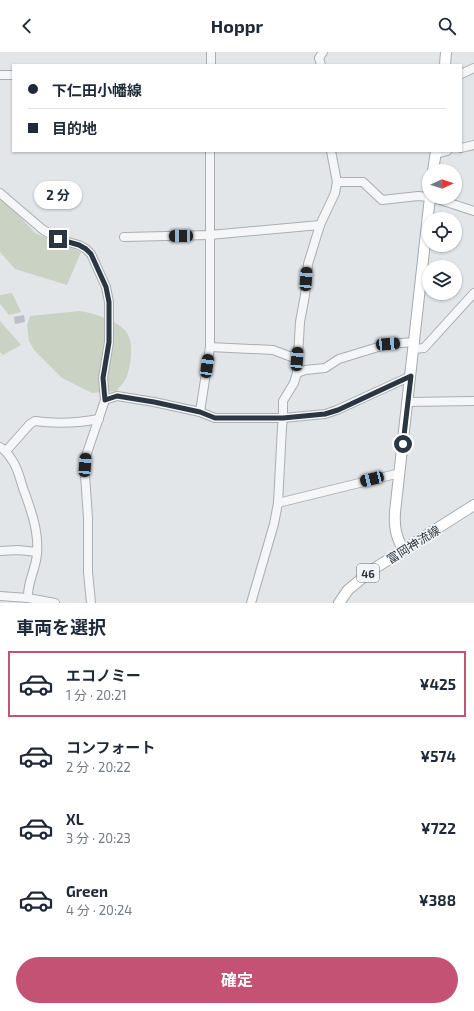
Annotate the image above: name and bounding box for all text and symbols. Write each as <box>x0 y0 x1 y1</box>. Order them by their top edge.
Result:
icon: back <box>16 15 38 37</box>
text: Hoppr <box>211 15 263 37</box>
icon: search <box>436 15 458 37</box>
text: 下仁田小幡線 <box>52 81 142 99</box>
text: 目的地 <box>52 119 97 137</box>
north arrow <box>422 164 462 204</box>
map controls <box>422 164 462 300</box>
callout: 2 分 <box>34 181 82 209</box>
text: 2 分 <box>46 187 70 203</box>
button: locate <box>422 212 462 252</box>
route end <box>49 230 67 248</box>
car <box>169 230 193 242</box>
button: layers <box>422 260 462 300</box>
car <box>299 267 313 291</box>
car <box>376 337 400 351</box>
car <box>290 347 304 371</box>
car <box>199 353 215 379</box>
route start <box>394 435 412 453</box>
car <box>78 453 92 477</box>
car <box>359 470 385 488</box>
street label: 富岡神流線 <box>384 522 442 566</box>
road number: 46 <box>357 564 379 582</box>
text: 車両を選択 <box>16 616 106 638</box>
icon: car <box>18 666 54 702</box>
text: エコノミー <box>66 666 141 684</box>
text: ¥425 <box>419 675 456 693</box>
text: 1 分 · 20:21 <box>66 687 127 703</box>
icon: car <box>18 738 54 774</box>
text: コンフォート <box>66 738 156 756</box>
text: ¥574 <box>420 747 456 765</box>
text: 2 分 · 20:22 <box>66 759 131 775</box>
icon: car <box>18 810 54 846</box>
text: XL <box>66 810 84 828</box>
text: ¥722 <box>421 819 456 837</box>
text: 3 分 · 20:23 <box>66 830 131 846</box>
icon: car <box>18 882 54 918</box>
text: Green <box>66 882 108 900</box>
text: ¥388 <box>419 891 456 909</box>
text: 4 分 · 20:24 <box>66 902 132 918</box>
button: 確定 <box>16 957 458 1003</box>

